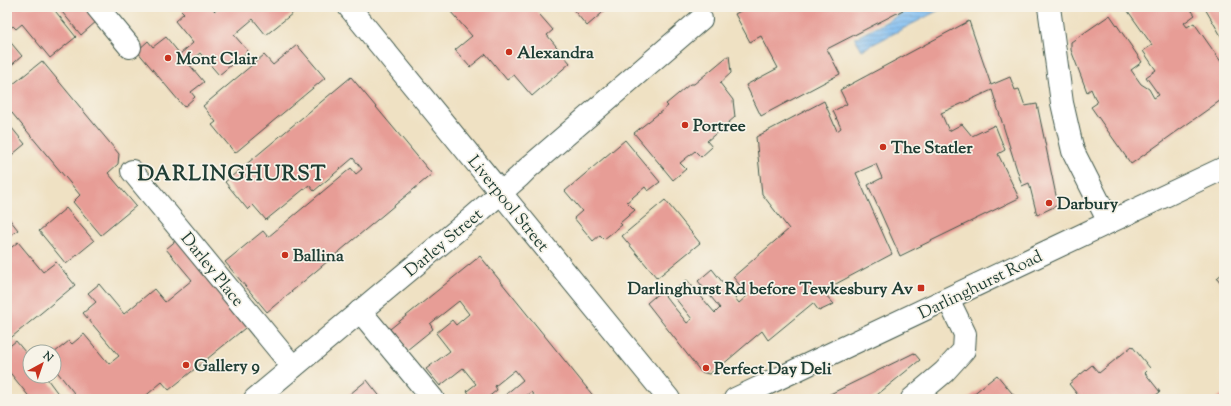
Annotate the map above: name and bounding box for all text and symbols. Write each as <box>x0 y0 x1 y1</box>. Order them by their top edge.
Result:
place label: Alexandra <box>517 42 594 66</box>
marker: Alexandra <box>504 47 514 57</box>
place label: Mont Clair <box>176 48 258 72</box>
marker: Mont Clair <box>163 53 173 63</box>
place label: Portree <box>693 115 746 139</box>
marker: Portree <box>680 120 690 130</box>
place label: The Statler <box>891 137 973 161</box>
marker: The Statler <box>878 142 888 152</box>
street label: Liverpool Street <box>461 151 554 258</box>
district label: DARLINGHURST <box>138 160 327 190</box>
place label: Darbury <box>1057 193 1119 217</box>
marker: Darbury <box>1044 198 1054 208</box>
street label: Darley Street <box>400 204 489 283</box>
street label: Darley Place <box>174 228 249 313</box>
place label: Ballina <box>293 245 344 269</box>
street label: Darlinghurst Road <box>915 245 1047 326</box>
marker: Ballina <box>280 250 290 260</box>
place label: Darlinghurst Rd before Tewkesbury Av <box>627 278 913 302</box>
marker: Darlinghurst Rd before Tewkesbury Av <box>916 283 926 293</box>
north arrow <box>22 344 62 384</box>
text: N <box>39 348 56 366</box>
place label: Gallery 9 <box>194 355 260 379</box>
place label: Perfect Day Deli <box>714 358 832 382</box>
marker: Gallery 9 <box>181 360 191 370</box>
marker: Perfect Day Deli <box>701 363 711 373</box>

